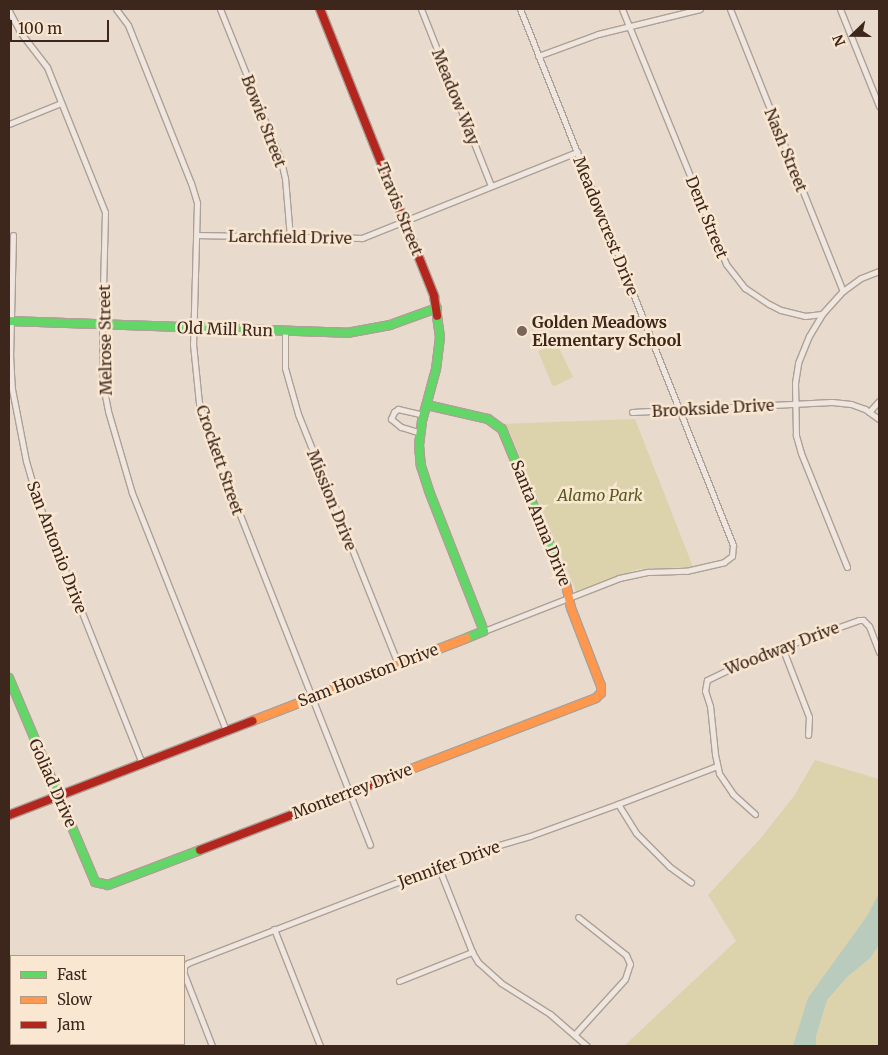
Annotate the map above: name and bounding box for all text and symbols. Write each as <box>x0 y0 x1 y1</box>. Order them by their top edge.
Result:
scale bar <box>12 10 111 42</box>
north arrow <box>828 10 878 60</box>
text: 100 m <box>18 19 62 38</box>
text: N <box>829 32 850 49</box>
street label: Meadow Way <box>428 46 484 148</box>
street label: Bowie Street <box>238 72 290 170</box>
street label: Nash Street <box>761 105 811 195</box>
street label: Meadowcrest Drive <box>569 154 643 298</box>
street label: Travis Street <box>373 160 427 258</box>
street label: Dent Street <box>682 173 732 261</box>
street label: Larchfield Drive <box>228 226 352 248</box>
street label: Melrose Street <box>94 284 116 396</box>
place label: Golden Meadows Elementary School <box>532 312 681 350</box>
street label: Old Mill Run <box>177 318 273 340</box>
marker: Golden Meadows Elementary School <box>516 325 528 337</box>
street label: Brookside Drive <box>651 395 775 421</box>
street label: Crockett Street <box>192 403 248 517</box>
street label: Mission Drive <box>303 447 361 553</box>
street label: Santa Anna Drive <box>507 457 575 589</box>
street label: San Antonio Drive <box>23 478 91 616</box>
park label: Alamo Park <box>557 485 643 505</box>
street label: Woodway Drive <box>722 617 842 679</box>
street label: Sam Houston Drive <box>295 639 441 711</box>
street label: Goliad Drive <box>25 736 81 830</box>
street label: Monterrey Drive <box>289 759 415 823</box>
street label: Jennifer Drive <box>395 837 503 891</box>
legend <box>10 955 185 1045</box>
text: Fast <box>57 965 87 984</box>
text: Slow <box>57 990 92 1009</box>
text: Jam <box>57 1015 85 1034</box>

